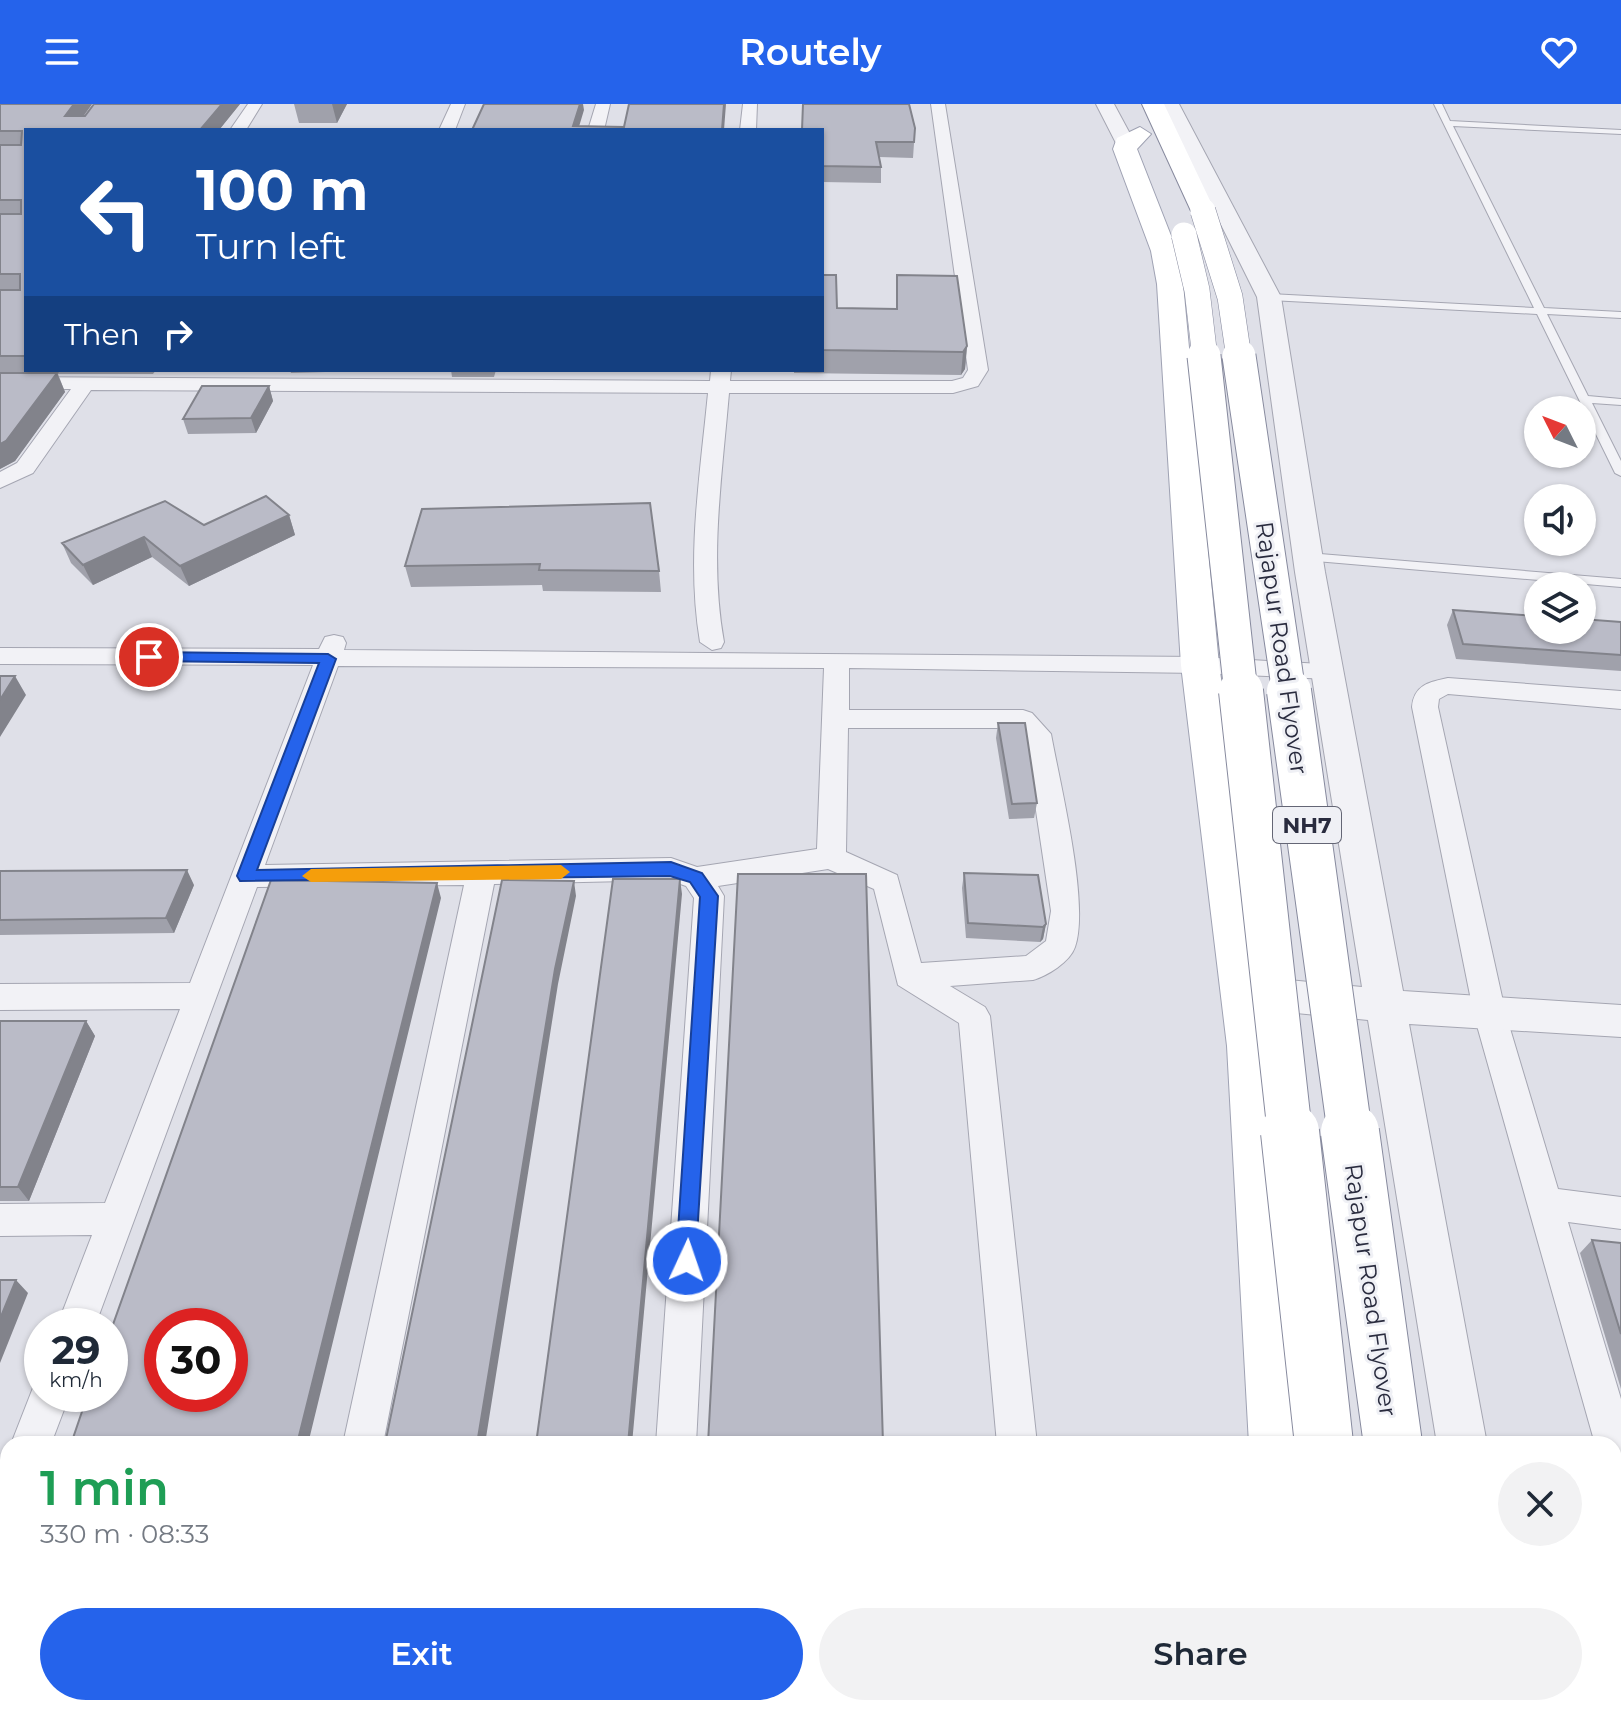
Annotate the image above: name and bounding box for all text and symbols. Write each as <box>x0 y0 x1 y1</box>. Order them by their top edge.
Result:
icon: menu <box>40 30 84 74</box>
text: Routely <box>739 30 882 74</box>
icon: heart <box>1537 30 1581 74</box>
text: 100 m <box>196 156 369 224</box>
icon: left <box>64 160 168 264</box>
text: Turn left <box>196 224 347 268</box>
icon: right <box>156 312 200 356</box>
text: Then <box>64 316 140 353</box>
north arrow <box>1524 396 1596 468</box>
map controls <box>1524 396 1596 644</box>
button: sound <box>1524 484 1596 556</box>
street label: Rajapur Road Flyover <box>1250 520 1314 776</box>
button: layers <box>1524 572 1596 644</box>
pin <box>115 623 183 691</box>
icon: arrive <box>127 635 171 679</box>
road number: NH7 <box>1273 807 1341 843</box>
street label: Rajapur Road Flyover <box>1339 1162 1403 1418</box>
position arrow <box>645 1219 729 1303</box>
speed limit sign: 30 <box>144 1308 248 1412</box>
text: 29 <box>51 1325 101 1374</box>
text: km/h <box>49 1368 103 1392</box>
text: 1 min <box>40 1459 169 1517</box>
button: close <box>1498 1462 1582 1546</box>
text: 330 m · 08:33 <box>40 1518 210 1550</box>
button: Exit <box>40 1608 803 1700</box>
button: Share <box>819 1608 1582 1700</box>

